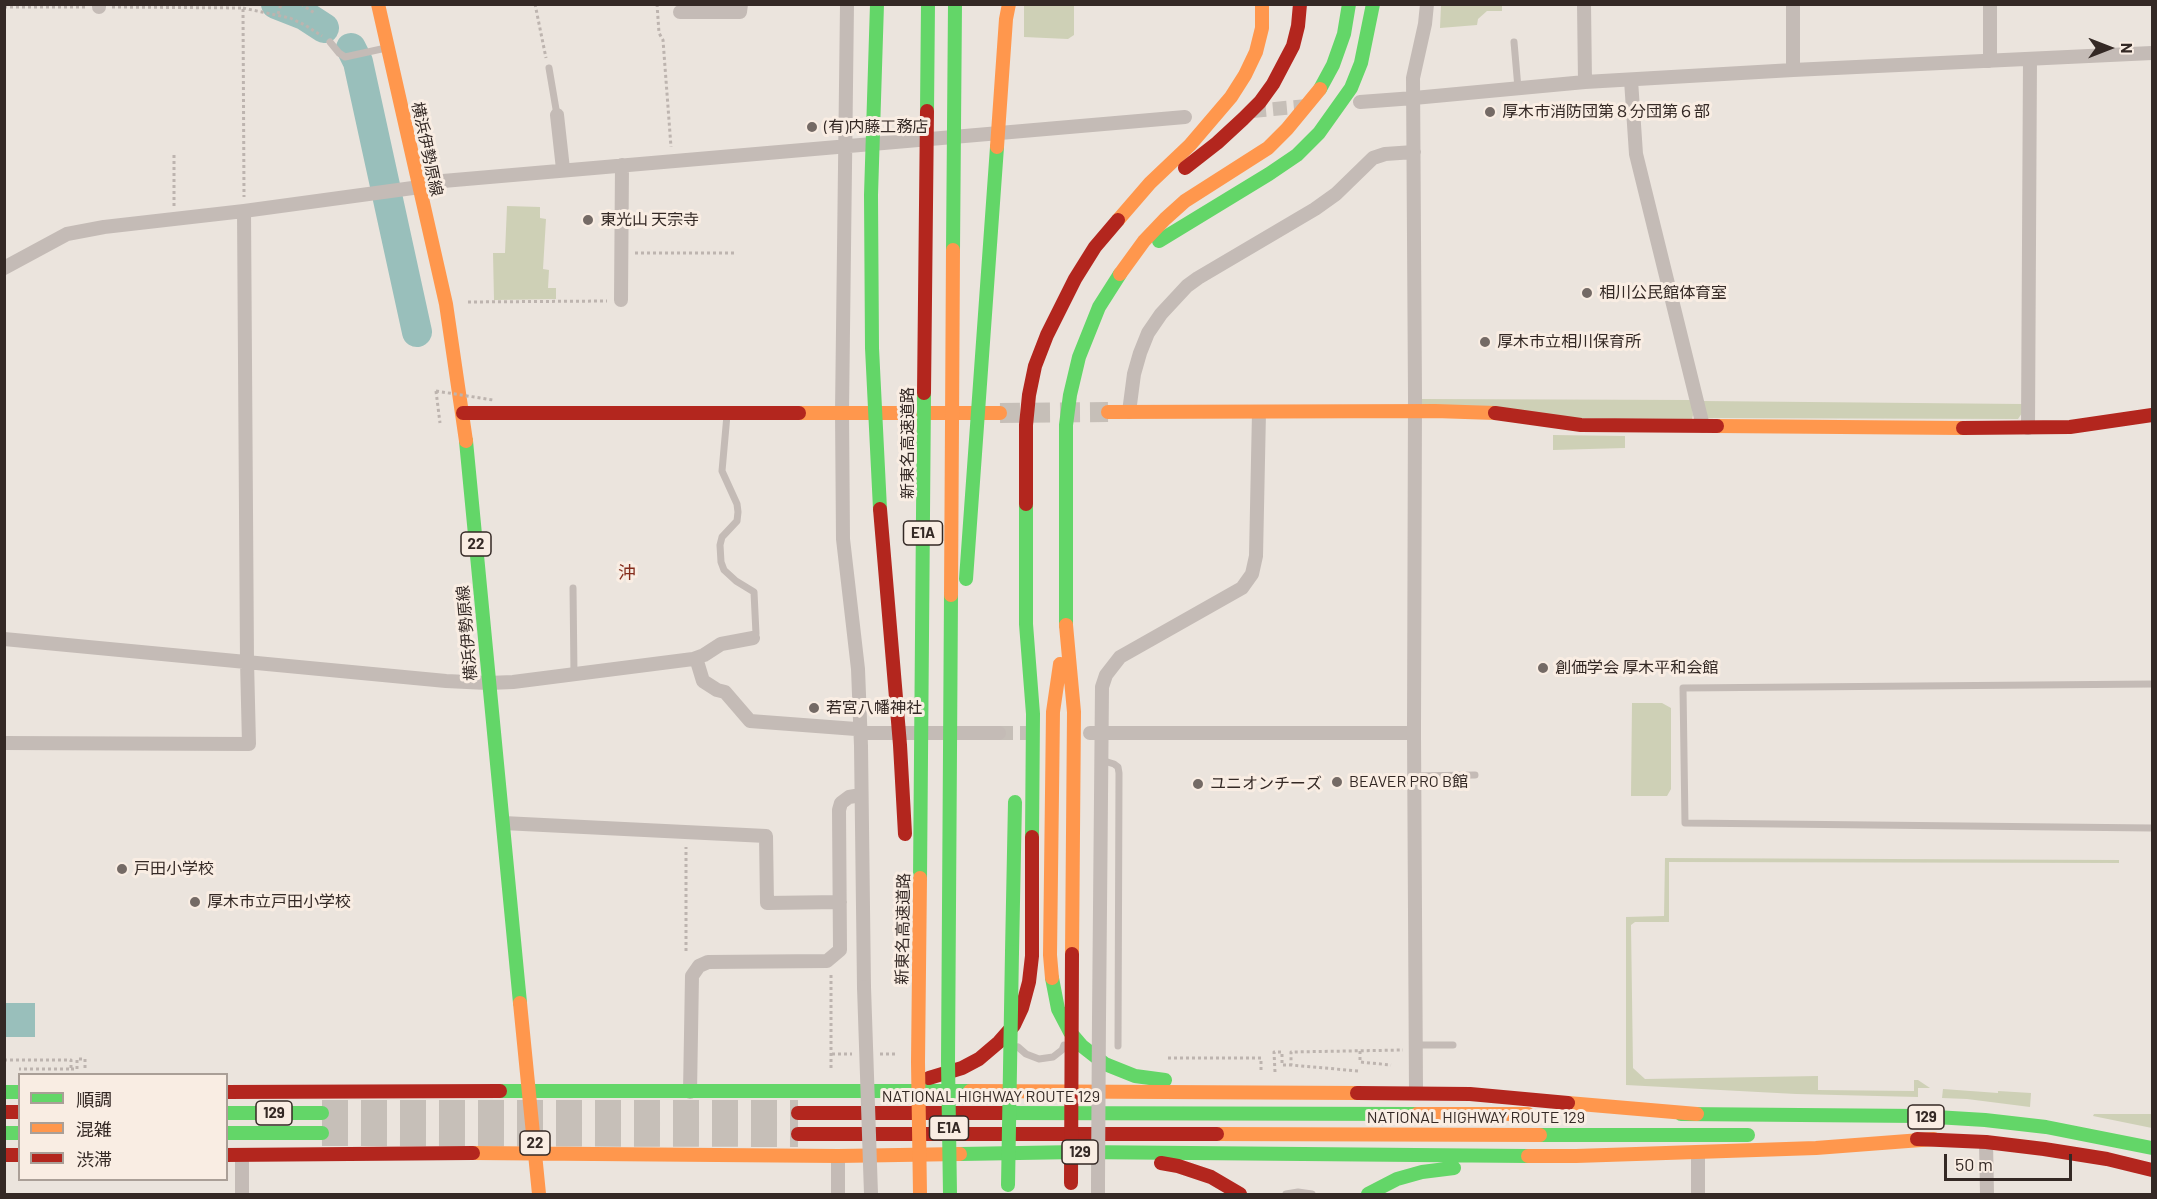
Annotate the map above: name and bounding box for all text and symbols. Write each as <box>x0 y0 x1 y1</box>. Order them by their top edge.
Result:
north arrow <box>2079 18 2139 78</box>
text: N <box>2118 43 2137 53</box>
street label: 横浜伊勢原線 <box>408 100 446 198</box>
place label: 厚木市消防団第８分団第６部 <box>1502 102 1710 122</box>
marker: 厚木市消防団第８分団第６部 <box>1483 105 1497 119</box>
place label: (有)内藤工務店 <box>824 117 928 137</box>
marker: (有)内藤工務店 <box>805 120 819 134</box>
place label: 東光山 天宗寺 <box>600 210 699 230</box>
marker: 東光山 天宗寺 <box>581 213 595 227</box>
place label: 相川公民館体育室 <box>1599 283 1727 303</box>
marker: 相川公民館体育室 <box>1580 286 1594 300</box>
place label: 厚木市立相川保育所 <box>1497 332 1641 352</box>
marker: 厚木市立相川保育所 <box>1478 335 1492 349</box>
street label: 新東名高速道路 <box>898 387 918 499</box>
road number: E1A <box>904 521 942 545</box>
road number: 22 <box>461 532 491 556</box>
district label: 沖 <box>618 562 636 584</box>
street label: 横浜伊勢原線 <box>453 584 481 682</box>
place label: 創価学会 厚木平和会館 <box>1555 658 1718 678</box>
marker: 創価学会 厚木平和会館 <box>1536 661 1550 675</box>
place label: 若宮八幡神社 <box>826 698 922 718</box>
marker: 若宮八幡神社 <box>807 701 821 715</box>
place label: BEAVER PRO B館 <box>1349 772 1468 792</box>
place label: ユニオンチーズ <box>1210 774 1322 794</box>
marker: BEAVER PRO B館 <box>1330 775 1344 789</box>
marker: ユニオンチーズ <box>1191 777 1205 791</box>
place label: 戸田小学校 <box>134 859 214 879</box>
marker: 戸田小学校 <box>115 862 129 876</box>
street label: 新東名高速道路 <box>892 873 914 985</box>
place label: 厚木市立戸田小学校 <box>207 892 351 912</box>
marker: 厚木市立戸田小学校 <box>188 895 202 909</box>
legend <box>18 1073 228 1181</box>
street label: NATIONAL HIGHWAY ROUTE 129 <box>882 1087 1100 1107</box>
text: 順調 <box>76 1088 112 1110</box>
road number: 129 <box>256 1101 292 1125</box>
road number: 129 <box>1908 1105 1944 1129</box>
street label: NATIONAL HIGHWAY ROUTE 129 <box>1367 1108 1585 1128</box>
road number: E1A <box>930 1116 968 1140</box>
text: 混雑 <box>76 1118 112 1140</box>
road number: 22 <box>520 1131 550 1155</box>
road number: 129 <box>1062 1140 1098 1164</box>
scale bar <box>1947 1142 2074 1180</box>
text: 渋滞 <box>76 1148 112 1170</box>
text: 50 m <box>1955 1153 1993 1175</box>

